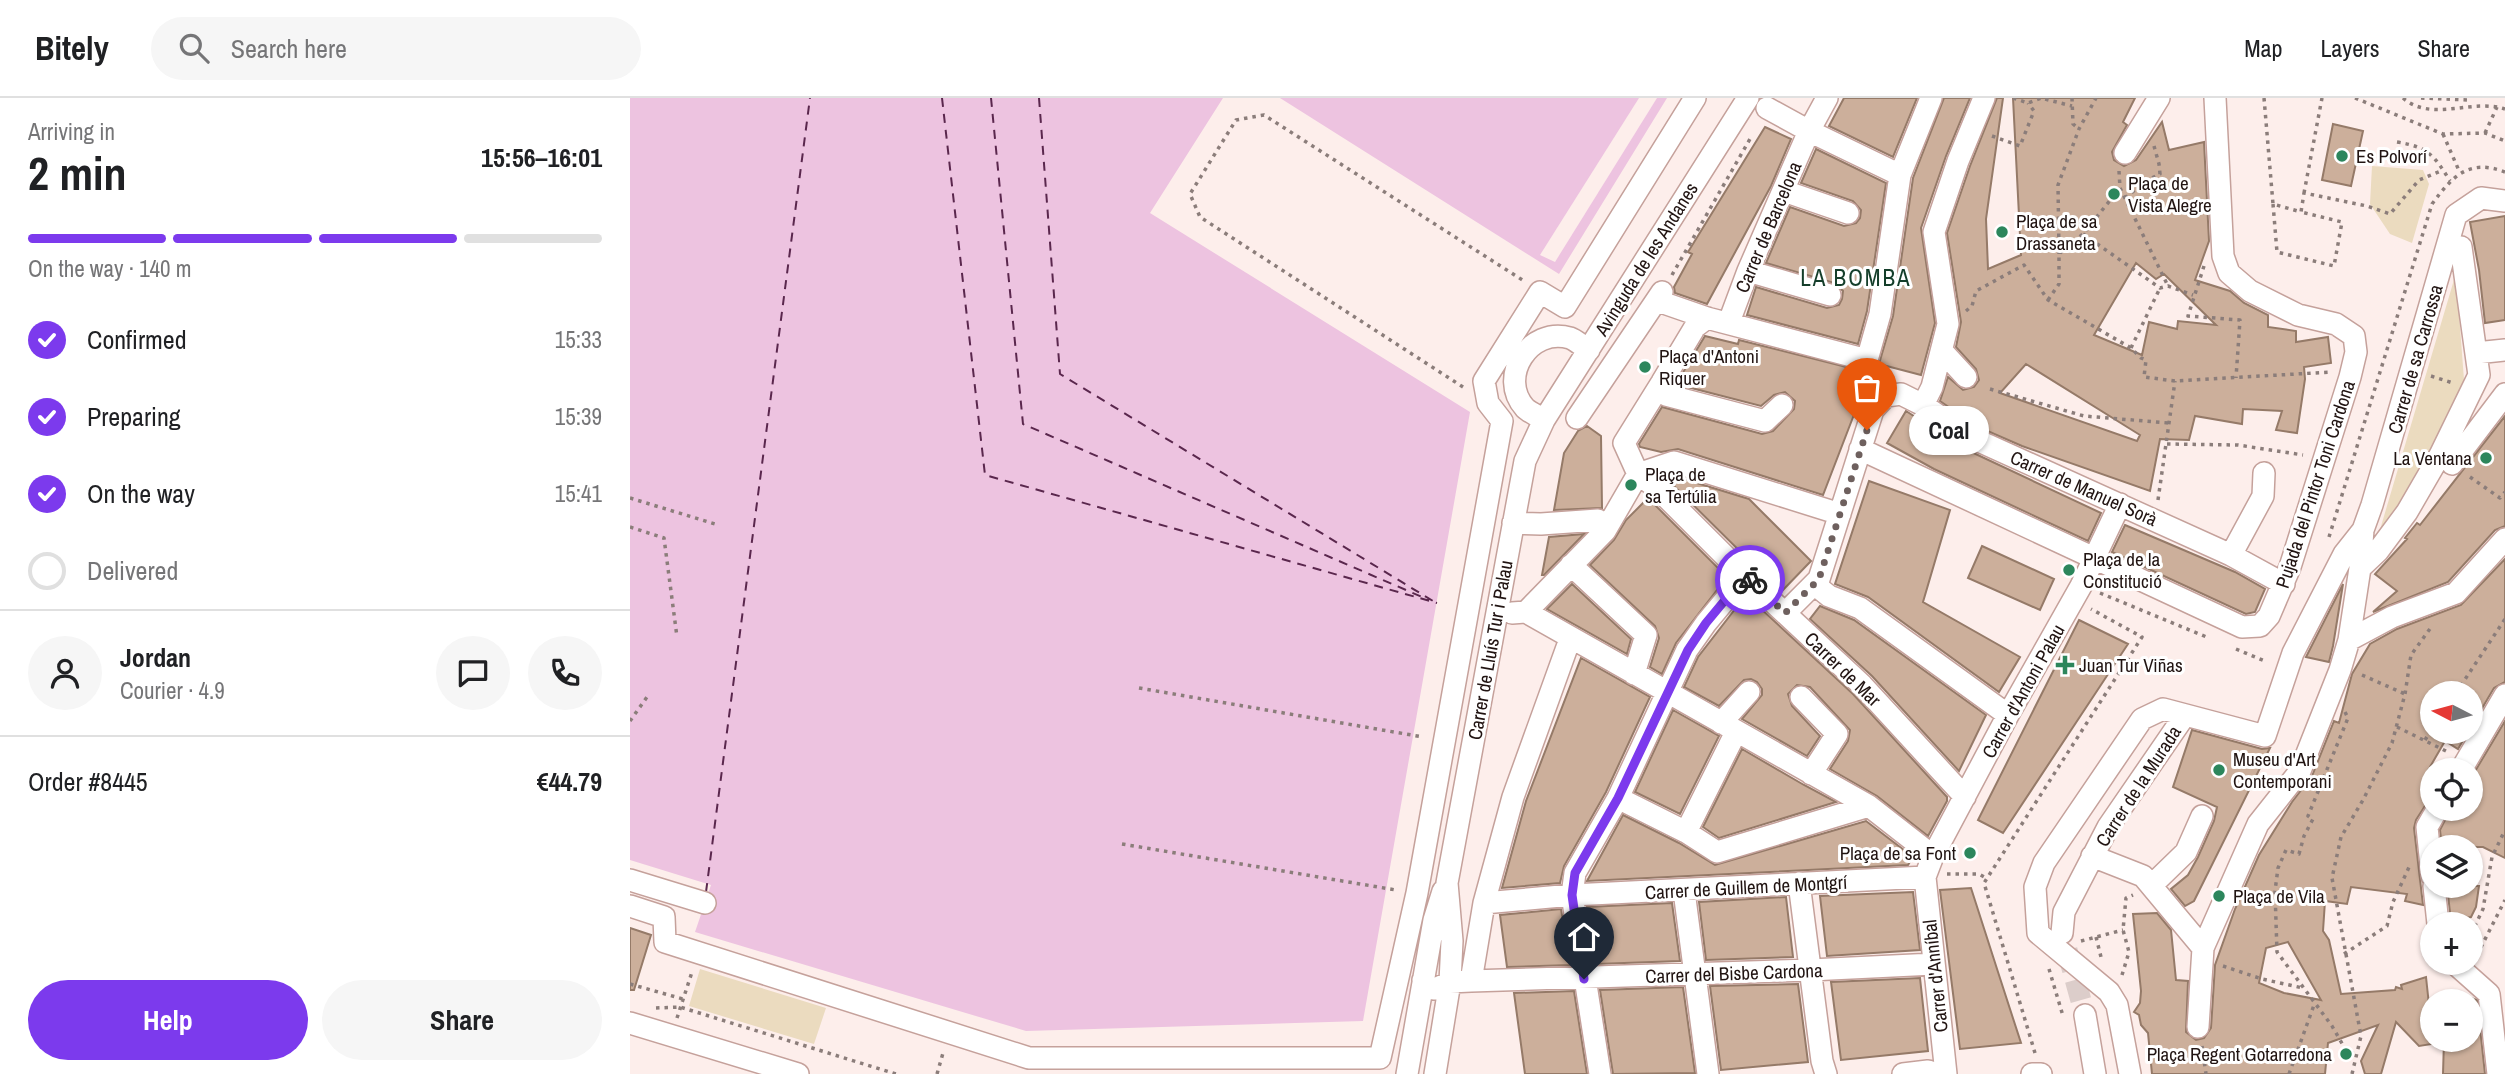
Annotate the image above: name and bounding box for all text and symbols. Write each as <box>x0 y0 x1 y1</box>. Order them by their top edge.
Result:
search box <box>151 17 641 80</box>
text: Bitely <box>35 26 109 70</box>
icon: search <box>175 29 213 67</box>
text: Search here <box>231 31 347 66</box>
text: Map <box>2244 32 2282 64</box>
text: Layers <box>2320 32 2379 64</box>
text: Share <box>2417 32 2470 64</box>
text: Arriving in <box>28 116 115 147</box>
text: 15:56–16:01 <box>481 140 602 175</box>
text: 2 min <box>28 142 127 204</box>
place label: Es Polvorí <box>2356 143 2428 169</box>
marker: Es Polvorí <box>2334 148 2350 164</box>
street label: Carrer de Barcelona <box>1729 157 1808 297</box>
place label: Plaça de Vista Alegre <box>2128 170 2212 218</box>
street label: Avinguda de les Andanes <box>1588 177 1704 342</box>
marker: Plaça de Vista Alegre <box>2106 186 2122 202</box>
place label: Plaça de sa Drassaneta <box>2016 208 2098 256</box>
marker: Plaça de sa Drassaneta <box>1994 224 2010 240</box>
text: On the way · 140 m <box>28 253 192 284</box>
district label: LA BOMBA <box>1800 262 1912 293</box>
street label: Carrer de sa Carrossa <box>2381 281 2449 437</box>
icon: check <box>28 321 66 359</box>
text: Confirmed <box>87 322 187 357</box>
text: 15:33 <box>555 324 602 355</box>
place label: Plaça d'Antoni Riquer <box>1659 343 1759 391</box>
pin <box>1837 358 1897 430</box>
marker: Plaça d'Antoni Riquer <box>1637 359 1653 375</box>
icon: bag <box>1848 369 1886 407</box>
street label: Pujada del Pintor Toni Cardona <box>2269 376 2361 591</box>
icon: check <box>28 398 66 436</box>
text: Preparing <box>87 399 181 434</box>
text: 15:39 <box>555 401 602 432</box>
callout: Coal <box>1909 406 1990 454</box>
text: Coal <box>1929 415 1969 446</box>
street label: Carrer de Manuel Sorà <box>2006 444 2162 532</box>
place label: La Ventana <box>2393 445 2472 471</box>
marker: La Ventana <box>2478 450 2494 466</box>
place label: Plaça de sa Tertúlia <box>1645 461 1717 509</box>
icon: check <box>28 475 66 513</box>
text: On the way <box>87 476 195 511</box>
marker: Plaça de sa Tertúlia <box>1623 477 1639 493</box>
text: 15:41 <box>555 478 602 509</box>
courier <box>1715 545 1785 615</box>
place label: Plaça de la Constitució <box>2083 546 2162 594</box>
text: Delivered <box>87 553 178 588</box>
street label: Carrer de Lluís Tur i Palau <box>1461 558 1519 742</box>
icon: bike <box>1731 561 1769 599</box>
marker: Plaça de la Constitució <box>2061 562 2077 578</box>
street label: Carrer d'Antoni Palau <box>1975 619 2071 763</box>
street label: Carrer de Mar <box>1799 626 1887 713</box>
button: person <box>28 636 102 710</box>
button: chat <box>436 636 510 710</box>
button: phone <box>528 636 602 710</box>
text: Jordan <box>120 640 191 675</box>
place label: Juan Tur Viñas <box>2079 652 2183 678</box>
marker: Juan Tur Viñas <box>2057 657 2073 673</box>
text: Courier · 4.9 <box>120 675 225 706</box>
north arrow <box>2420 681 2483 744</box>
map controls <box>2420 681 2483 1052</box>
street label: Carrer de la Murada <box>2089 720 2187 852</box>
place label: Museu d'Art Contemporani <box>2233 746 2332 794</box>
button: locate <box>2420 758 2483 821</box>
marker: Museu d'Art Contemporani <box>2211 762 2227 778</box>
text: Order #8445 <box>28 764 148 799</box>
text: €44.79 <box>537 764 602 799</box>
button: layers <box>2420 835 2483 898</box>
place label: Plaça de sa Font <box>1840 840 1957 866</box>
marker: Plaça de sa Font <box>1962 845 1978 861</box>
street label: Carrer de Guillem de Montgrí <box>1644 869 1849 905</box>
place label: Plaça de Vila <box>2233 883 2325 909</box>
marker: Plaça de Vila <box>2211 888 2227 904</box>
pin <box>1554 907 1614 979</box>
button: + <box>2420 912 2483 975</box>
icon: home <box>1565 918 1603 956</box>
street label: Carrer d'Anníbal <box>1916 918 1954 1034</box>
street label: Carrer del Bisbe Cardona <box>1645 957 1823 989</box>
button: Help <box>28 980 308 1060</box>
button: Share <box>322 980 602 1060</box>
button: − <box>2420 989 2483 1052</box>
place label: Plaça Regent Gotarredona <box>2147 1041 2332 1067</box>
marker: Plaça Regent Gotarredona <box>2338 1046 2354 1062</box>

